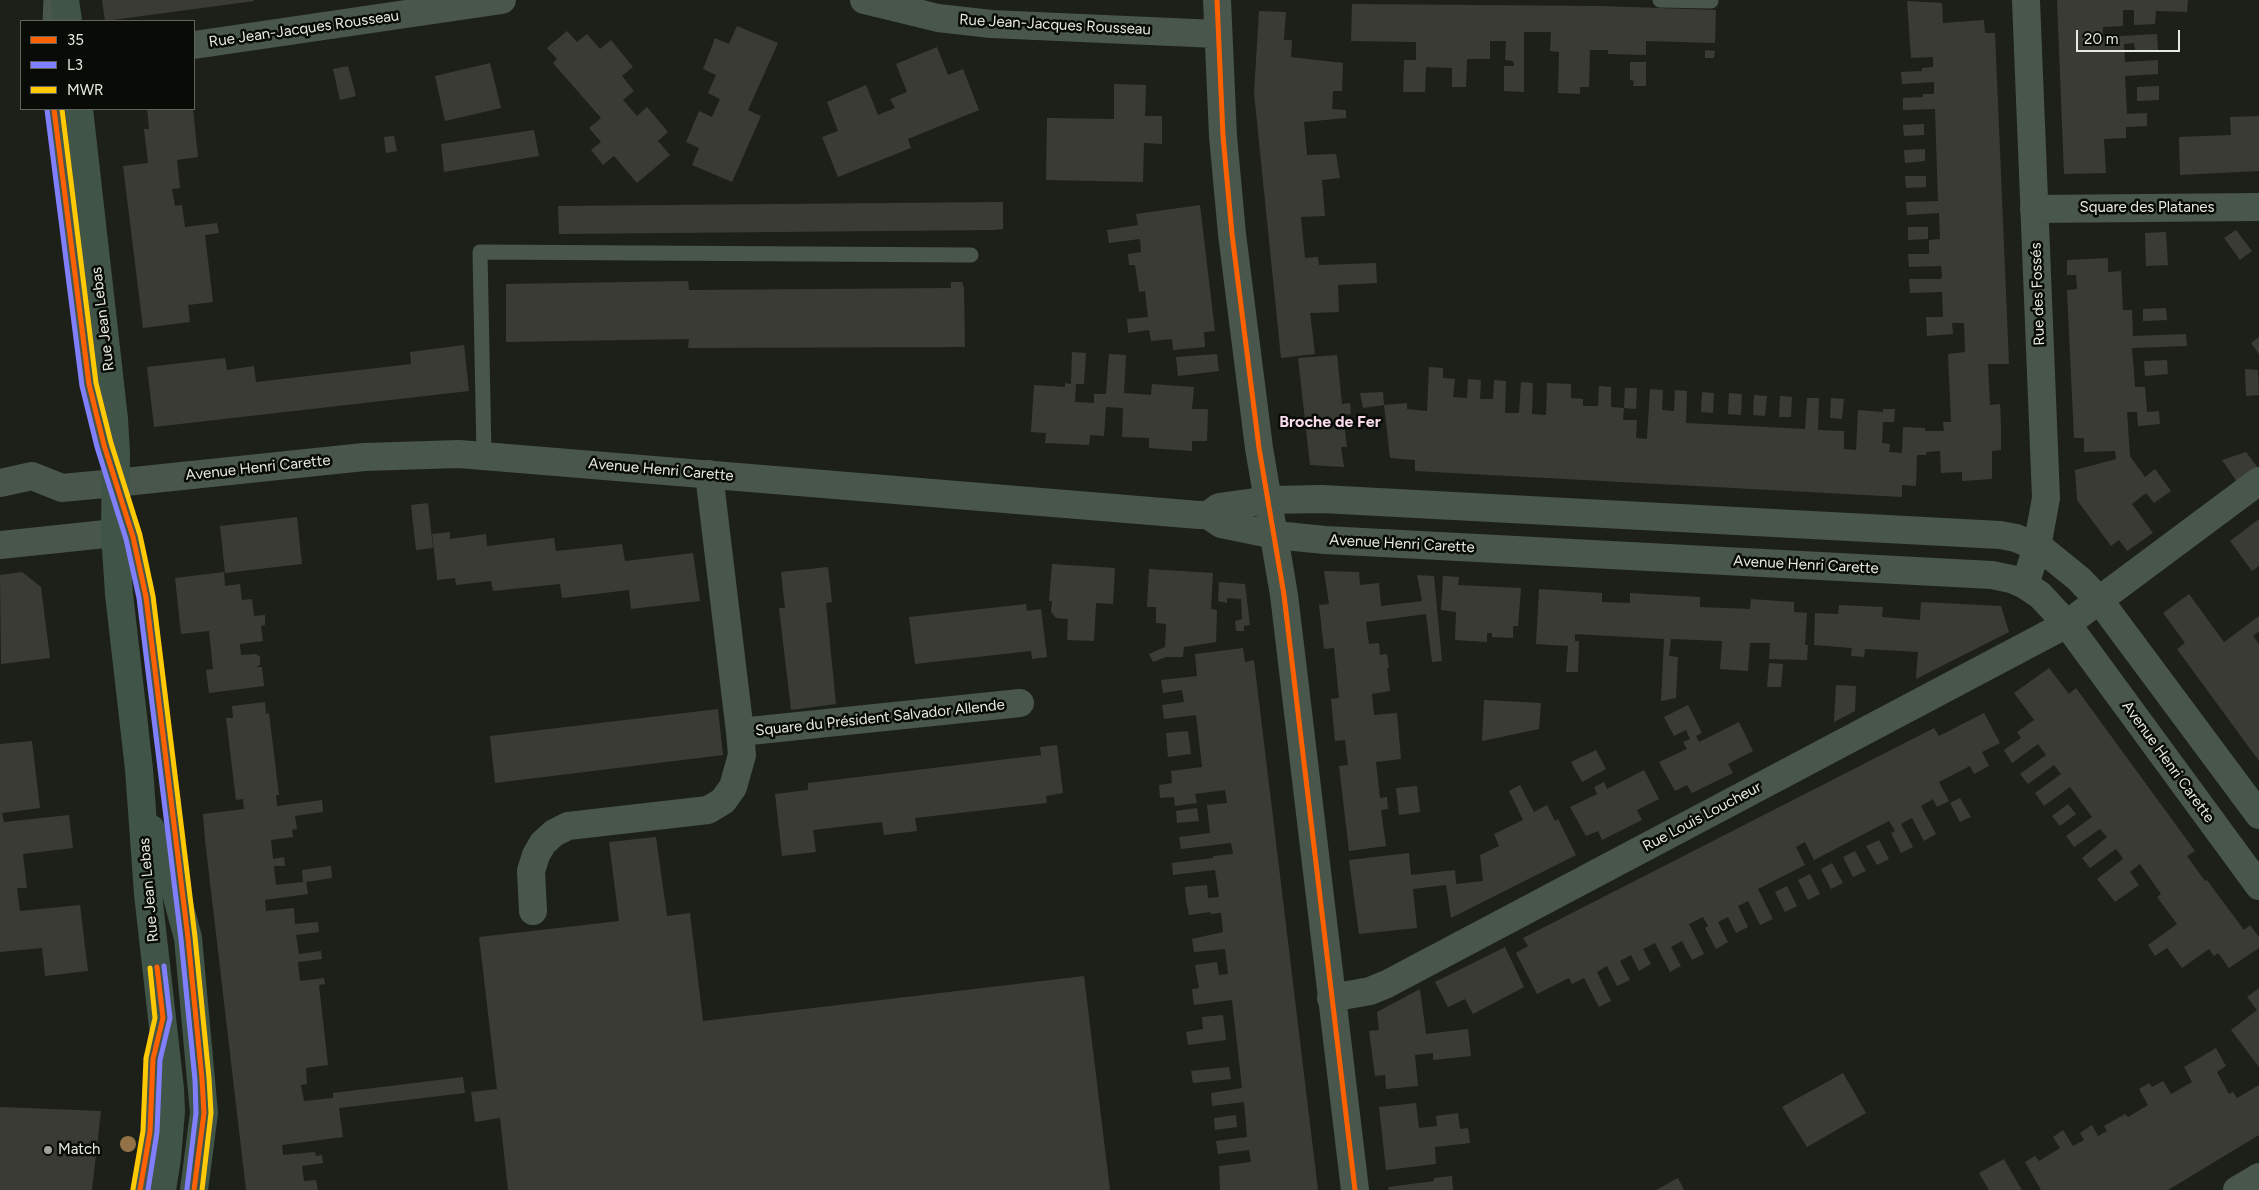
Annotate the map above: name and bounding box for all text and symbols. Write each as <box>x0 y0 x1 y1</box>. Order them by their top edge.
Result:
street label: Rue Jean-Jacques Rousseau <box>208 7 400 51</box>
street label: Rue Jean-Jacques Rousseau <box>959 11 1151 39</box>
legend <box>20 20 195 110</box>
scale bar <box>2079 20 2183 52</box>
text: 20 m <box>2084 30 2118 48</box>
text: 35 <box>67 31 84 49</box>
text: L3 <box>67 56 83 74</box>
text: MWR <box>67 81 103 99</box>
street label: Square des Platanes <box>2079 199 2215 217</box>
street label: Rue des Fossés <box>2027 242 2049 346</box>
street label: Rue Jean Lebas <box>88 266 118 372</box>
district label: Broche de Fer <box>1279 412 1381 432</box>
street label: Avenue Henri Carette <box>185 451 331 485</box>
street label: Avenue Henri Carette <box>588 455 734 485</box>
street label: Avenue Henri Carette <box>1329 531 1475 557</box>
street label: Avenue Henri Carette <box>1733 552 1879 578</box>
street label: Square du Président Salvador Allende <box>754 696 1006 740</box>
street label: Avenue Henri Carette <box>2118 698 2218 826</box>
street label: Rue Louis Loucheur <box>1640 778 1764 856</box>
street label: Rue Jean Lebas <box>135 837 163 943</box>
place label: Match <box>58 1141 100 1159</box>
marker: Match <box>42 1144 54 1156</box>

